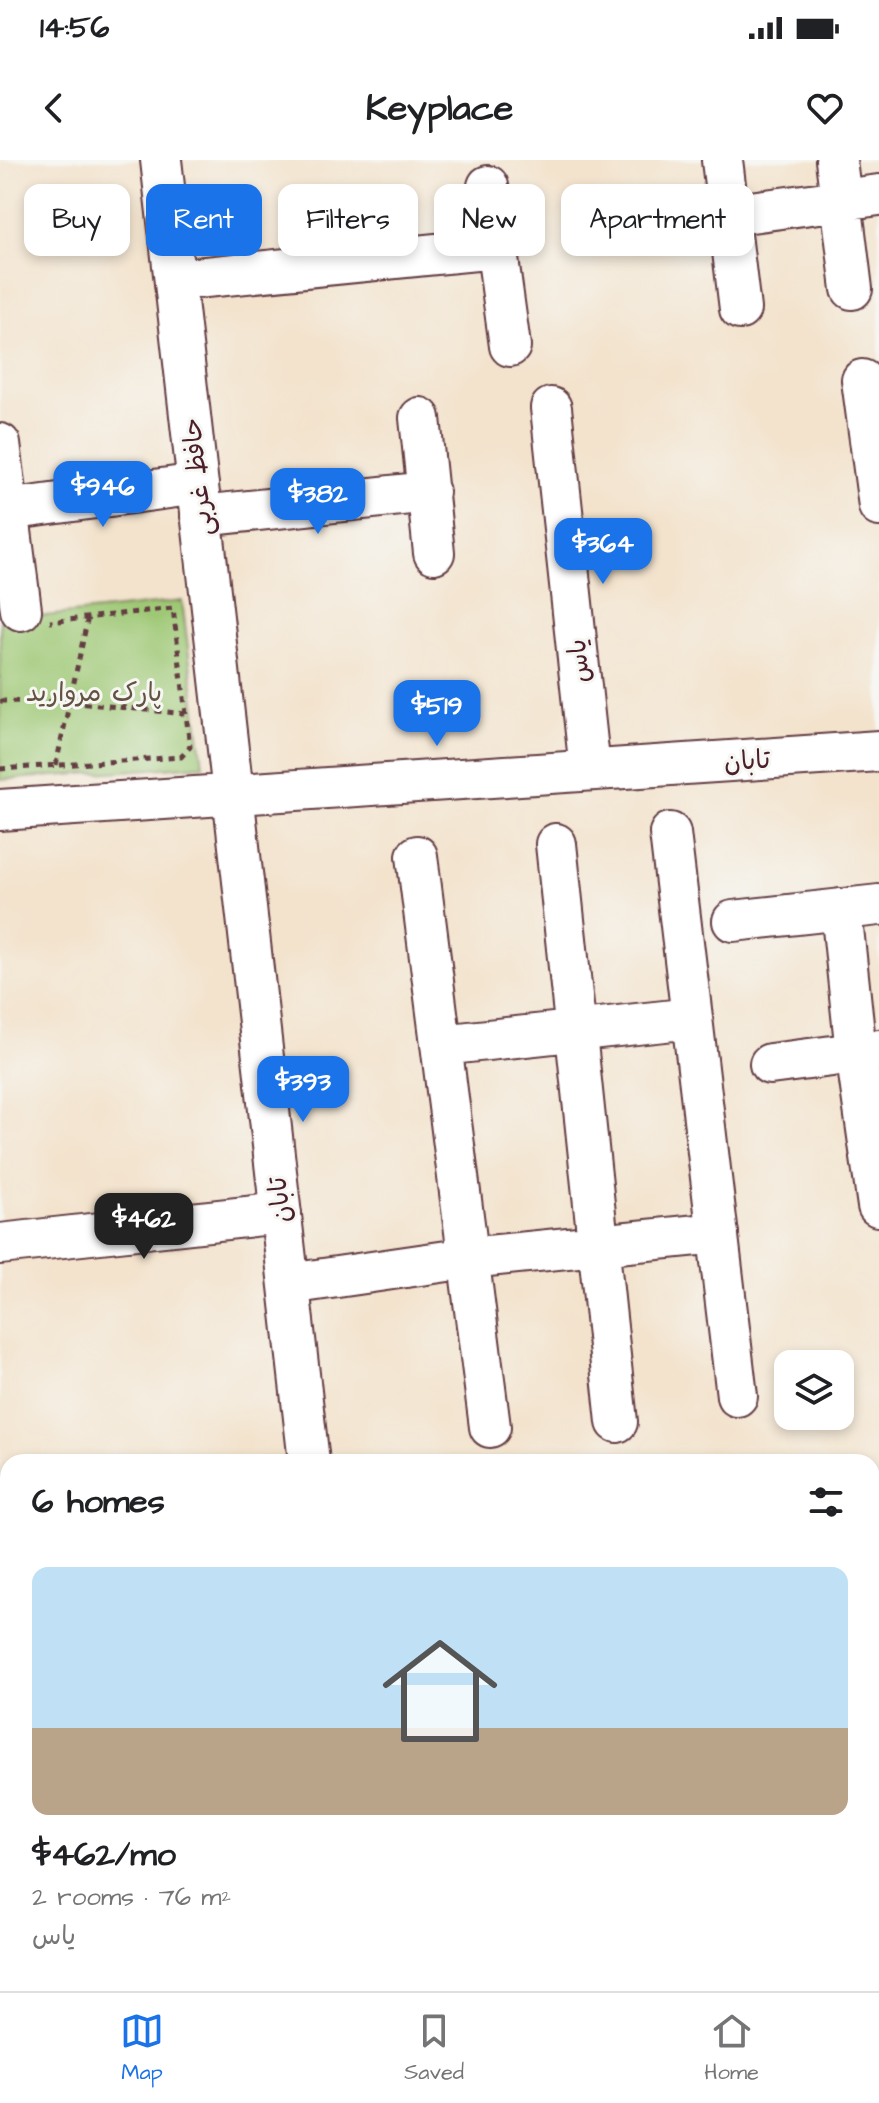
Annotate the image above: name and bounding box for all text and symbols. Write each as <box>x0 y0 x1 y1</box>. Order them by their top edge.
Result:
text: 14:56 <box>40 7 109 49</box>
text: Keyplace <box>366 83 513 134</box>
icon: back <box>32 86 76 130</box>
icon: heart <box>803 86 847 130</box>
chip: Buy <box>24 184 130 256</box>
chip: Rent <box>146 184 262 256</box>
chip: Filters <box>278 184 418 256</box>
chip: New <box>434 184 545 256</box>
chip: Apartment <box>561 184 754 256</box>
street label: حافظ غربی <box>174 416 222 538</box>
pin: $946 <box>56 461 150 529</box>
pin: $382 <box>271 468 365 536</box>
text: $946 <box>71 469 135 505</box>
text: $382 <box>288 476 348 512</box>
pin: $364 <box>556 518 650 586</box>
text: $364 <box>572 526 634 562</box>
street label: یاس <box>559 637 599 685</box>
park label: پارک مروارید <box>26 675 162 711</box>
pin: $519 <box>390 680 484 748</box>
text: $519 <box>411 688 463 724</box>
street label: تابان <box>723 741 772 781</box>
pin: $393 <box>256 1056 350 1124</box>
text: $393 <box>275 1064 331 1100</box>
street label: تابان <box>259 1174 301 1225</box>
pin: $462 <box>97 1193 191 1261</box>
text: $462 <box>112 1201 176 1237</box>
map controls <box>774 1350 854 1430</box>
button: layers <box>774 1350 854 1430</box>
text: 6 homes <box>32 1478 165 1526</box>
icon: filters <box>804 1480 848 1524</box>
icon: home <box>368 1619 512 1763</box>
text: $462/mo <box>32 1831 176 1879</box>
text: 2 rooms · 76 m² <box>32 1879 231 1915</box>
text: یاس <box>32 1918 76 1954</box>
tab: Map <box>120 2009 164 2088</box>
tab: Saved <box>404 2009 464 2088</box>
tab: Home <box>704 2009 759 2088</box>

